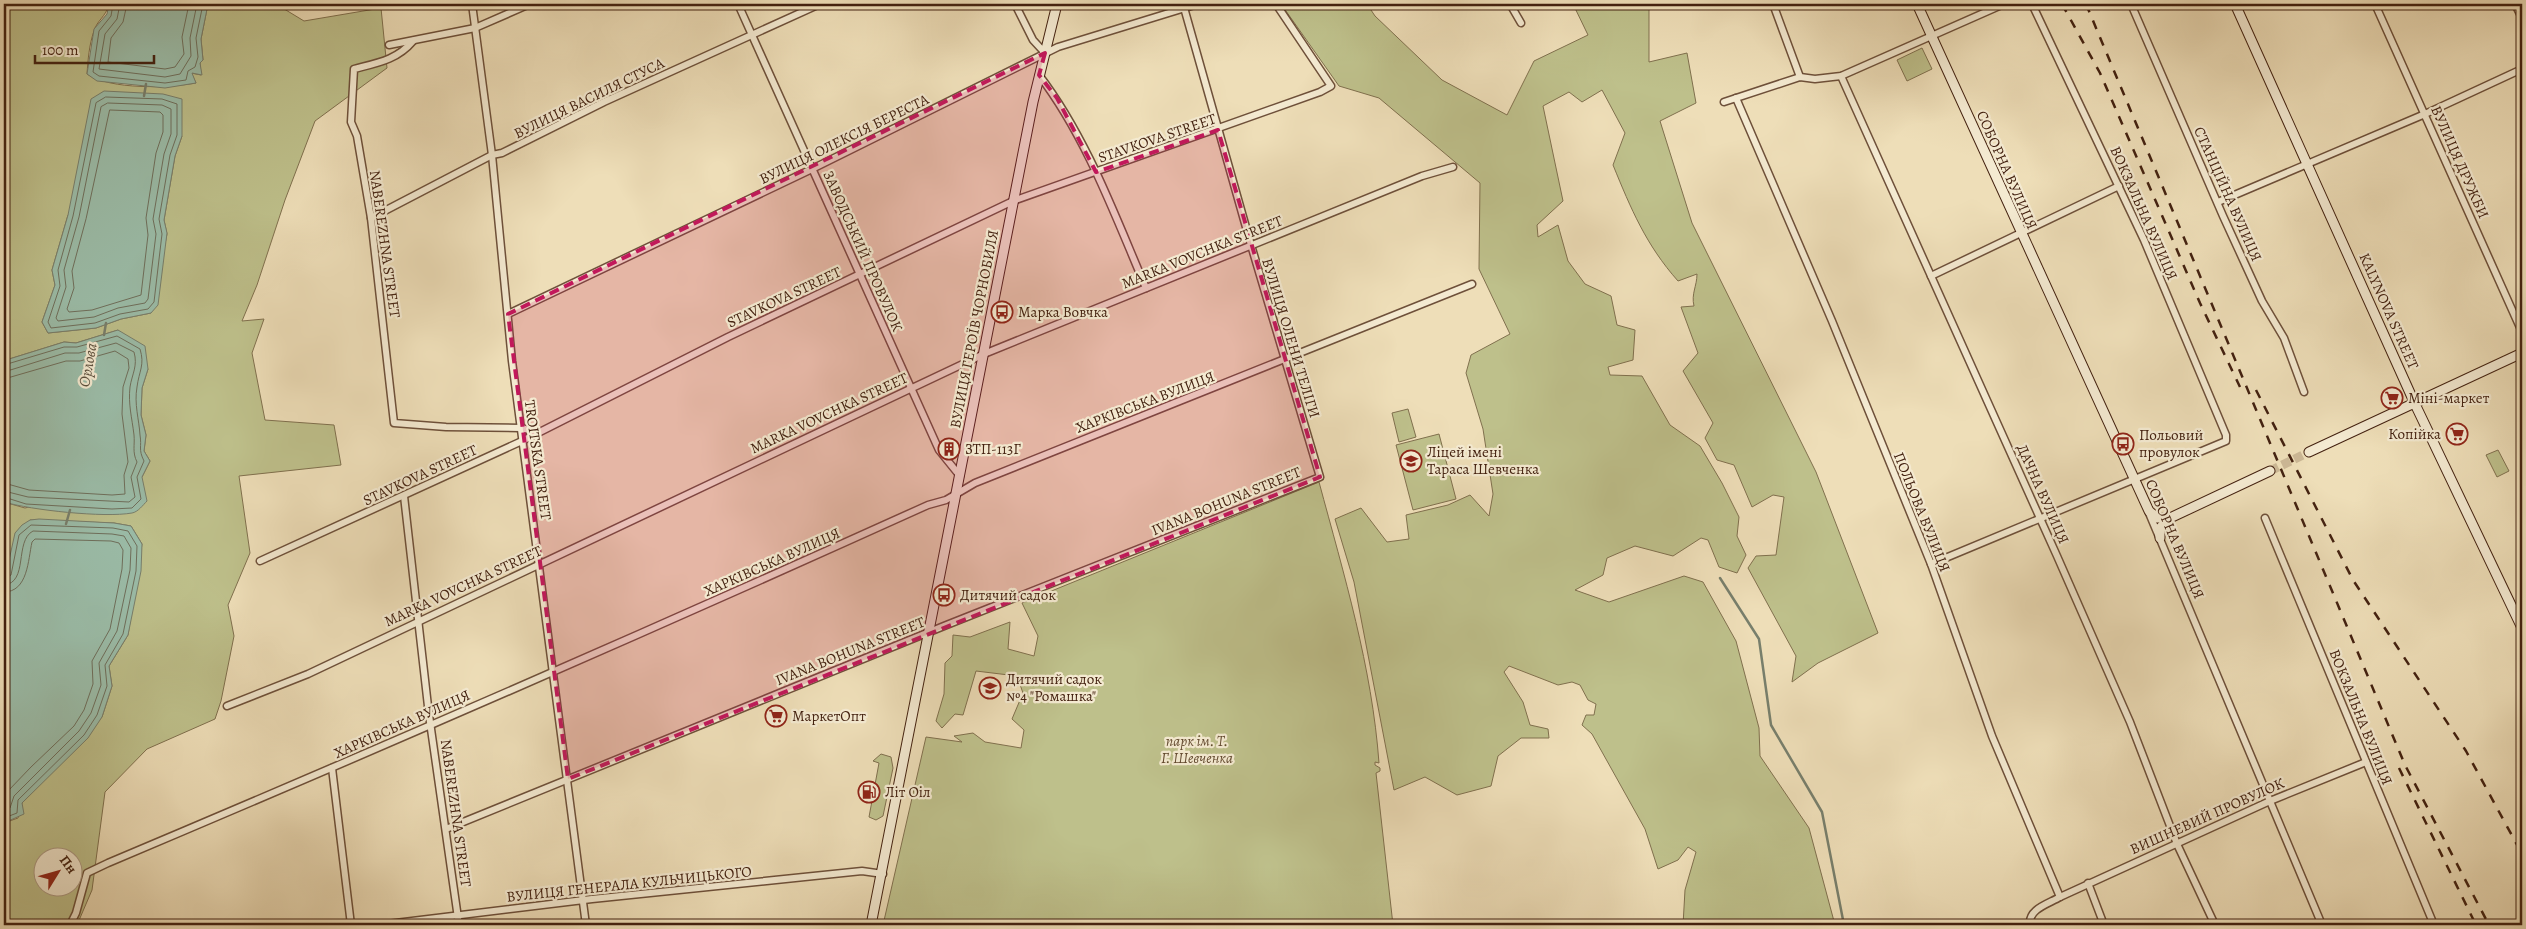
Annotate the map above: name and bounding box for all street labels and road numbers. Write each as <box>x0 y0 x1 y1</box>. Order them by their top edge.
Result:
street label: ВУЛИЦЯ ВАСИЛЯ СТУСА <box>510 53 668 143</box>
street label: ВУЛИЦЯ ОЛЕКСІЯ БЕРЕСТА <box>756 89 932 189</box>
street label: ВУЛИЦЯ ДРУЖБИ <box>2426 102 2494 222</box>
street label: СОБОРНА ВУЛИЦЯ <box>1972 107 2042 233</box>
street label: STAVKOVA STREET <box>1095 108 1219 168</box>
street label: СТАНЦІЙНА ВУЛИЦЯ <box>2189 123 2267 265</box>
street label: ВОКЗАЛЬНА ВУЛИЦЯ <box>2105 143 2183 283</box>
street label: ЗАВОДСЬКИЙ ПРОВУЛОК <box>818 167 908 335</box>
street label: NABEREZHNA STREET <box>365 169 405 320</box>
street label: MARKA VOVCHKA STREET <box>1119 210 1286 293</box>
street label: ВУЛИЦЯ ГЕРОЇВ ЧОРНОБИЛЯ <box>945 228 1003 430</box>
street label: KALYNOVA STREET <box>2354 250 2424 373</box>
street label: ВУЛИЦЯ ОЛЕНИ ТЕЛІГИ <box>1257 256 1325 420</box>
street label: STAVKOVA STREET <box>724 261 845 332</box>
street label: ХАРКІВСЬКА ВУЛИЦЯ <box>1073 366 1217 438</box>
street label: MARKA VOVCHKA STREET <box>747 367 912 458</box>
street label: TROITSKA STREET <box>520 399 556 522</box>
street label: STAVKOVA STREET <box>360 439 481 510</box>
street label: ДАЧНА ВУЛИЦЯ <box>2012 441 2074 547</box>
street label: ПОЛЬОВА ВУЛИЦЯ <box>1889 449 1955 575</box>
street label: IVANA BOHUNA STREET <box>1148 462 1304 540</box>
street label: СОБОРНА ВУЛИЦЯ <box>2141 476 2209 602</box>
street label: ХАРКІВСЬКА ВУЛИЦЯ <box>701 523 843 601</box>
street label: MARKA VOVCHKA STREET <box>381 540 546 631</box>
street label: IVANA BOHUNA STREET <box>772 612 928 690</box>
street label: ВОКЗАЛЬНА ВУЛИЦЯ <box>2325 646 2397 788</box>
street label: ХАРКІВСЬКА ВУЛИЦЯ <box>331 685 473 763</box>
street label: NABEREZHNA STREET <box>436 738 476 889</box>
street label: ВИШНЕВИЙ ПРОВУЛОК <box>2127 773 2288 859</box>
street label: ВУЛИЦЯ ГЕНЕРАЛА КУЛЬЧИЦЬКОГО <box>505 861 753 907</box>

